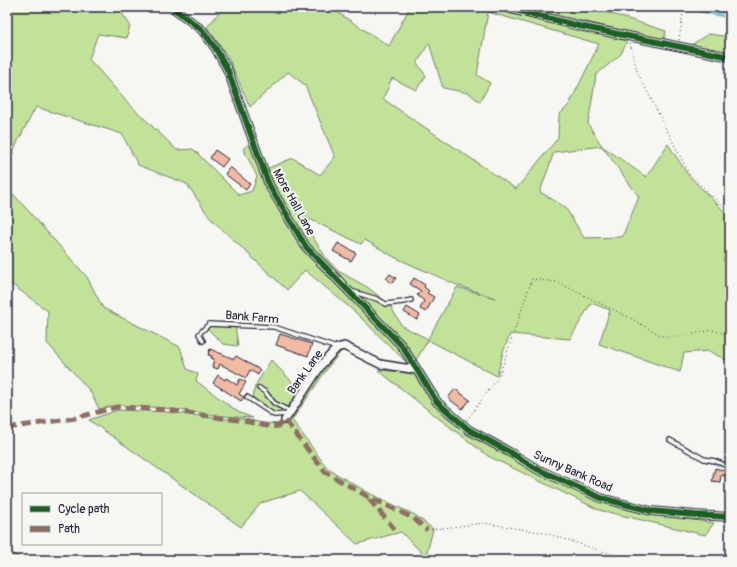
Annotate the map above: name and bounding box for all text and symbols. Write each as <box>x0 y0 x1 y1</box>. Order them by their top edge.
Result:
street label: More Hall Lane <box>269 166 318 238</box>
street label: Bank Farm <box>225 308 280 327</box>
street label: Bank Lane <box>284 347 327 397</box>
street label: Sunny Bank Road <box>531 447 615 496</box>
legend <box>22 493 162 545</box>
text: Cycle path <box>58 502 110 517</box>
text: Path <box>58 522 80 537</box>

